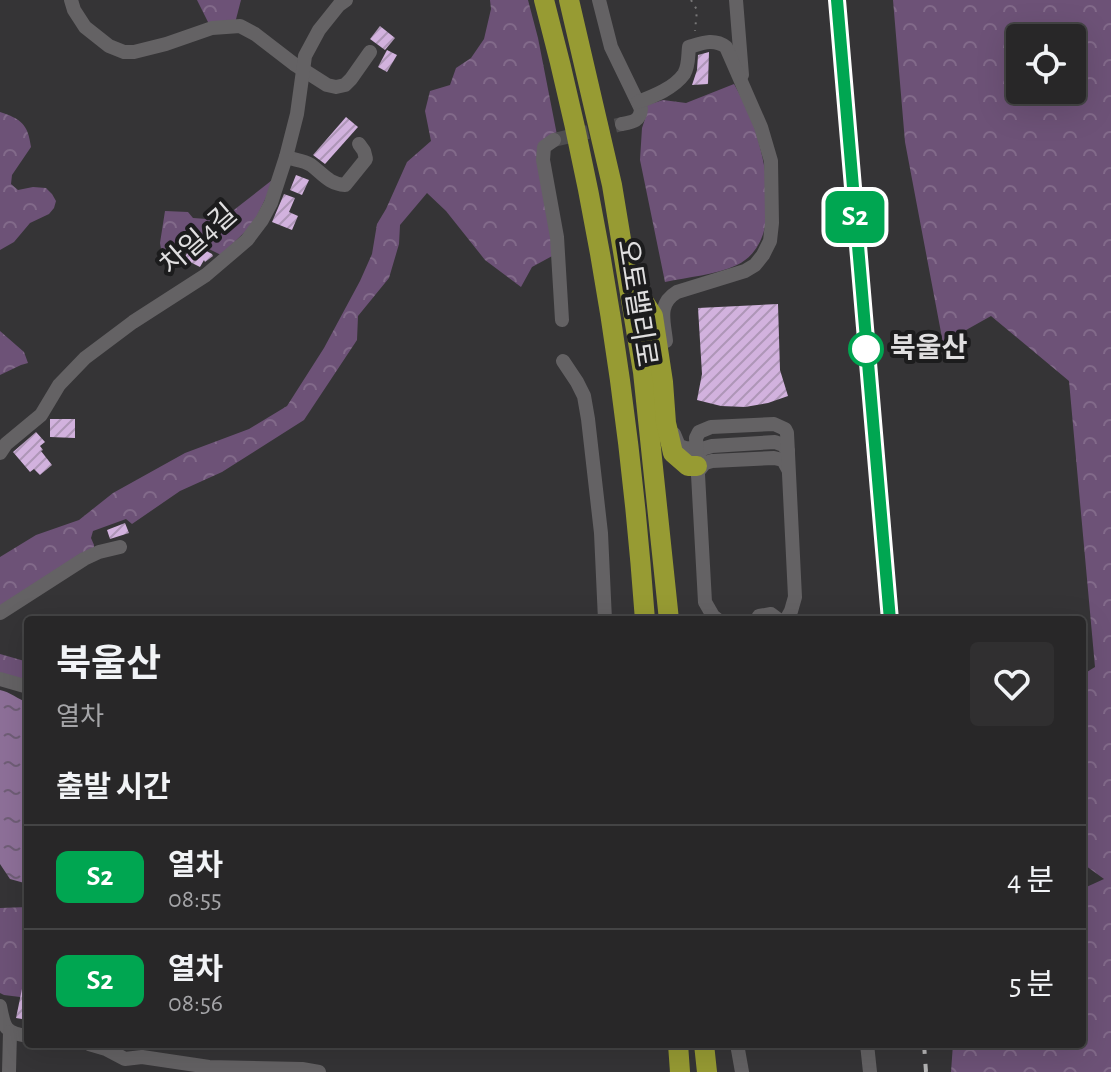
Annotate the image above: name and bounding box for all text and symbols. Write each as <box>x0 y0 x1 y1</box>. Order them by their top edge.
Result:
map controls <box>1006 24 1086 104</box>
button: locate <box>1006 24 1086 104</box>
line badge: S2 <box>819 191 891 243</box>
street label: 차일4길 <box>154 198 242 280</box>
text: S2 <box>841 203 869 231</box>
street label: 오토밸리로 <box>612 237 662 369</box>
marker: 북울산 <box>849 332 883 366</box>
place label: 북울산 <box>890 333 968 363</box>
button: heart <box>970 642 1054 726</box>
text: 북울산 <box>56 646 161 684</box>
text: 열차 <box>56 704 104 730</box>
text: 출발 시간 <box>56 773 171 803</box>
text: 열차 <box>168 851 223 881</box>
text: S2 <box>86 863 114 891</box>
text: 4 분 <box>1007 866 1054 896</box>
text: 08:55 <box>168 886 222 912</box>
text: 열차 <box>168 955 223 985</box>
text: S2 <box>86 967 114 995</box>
text: 5 분 <box>1009 970 1054 1000</box>
text: 08:56 <box>168 990 223 1016</box>

